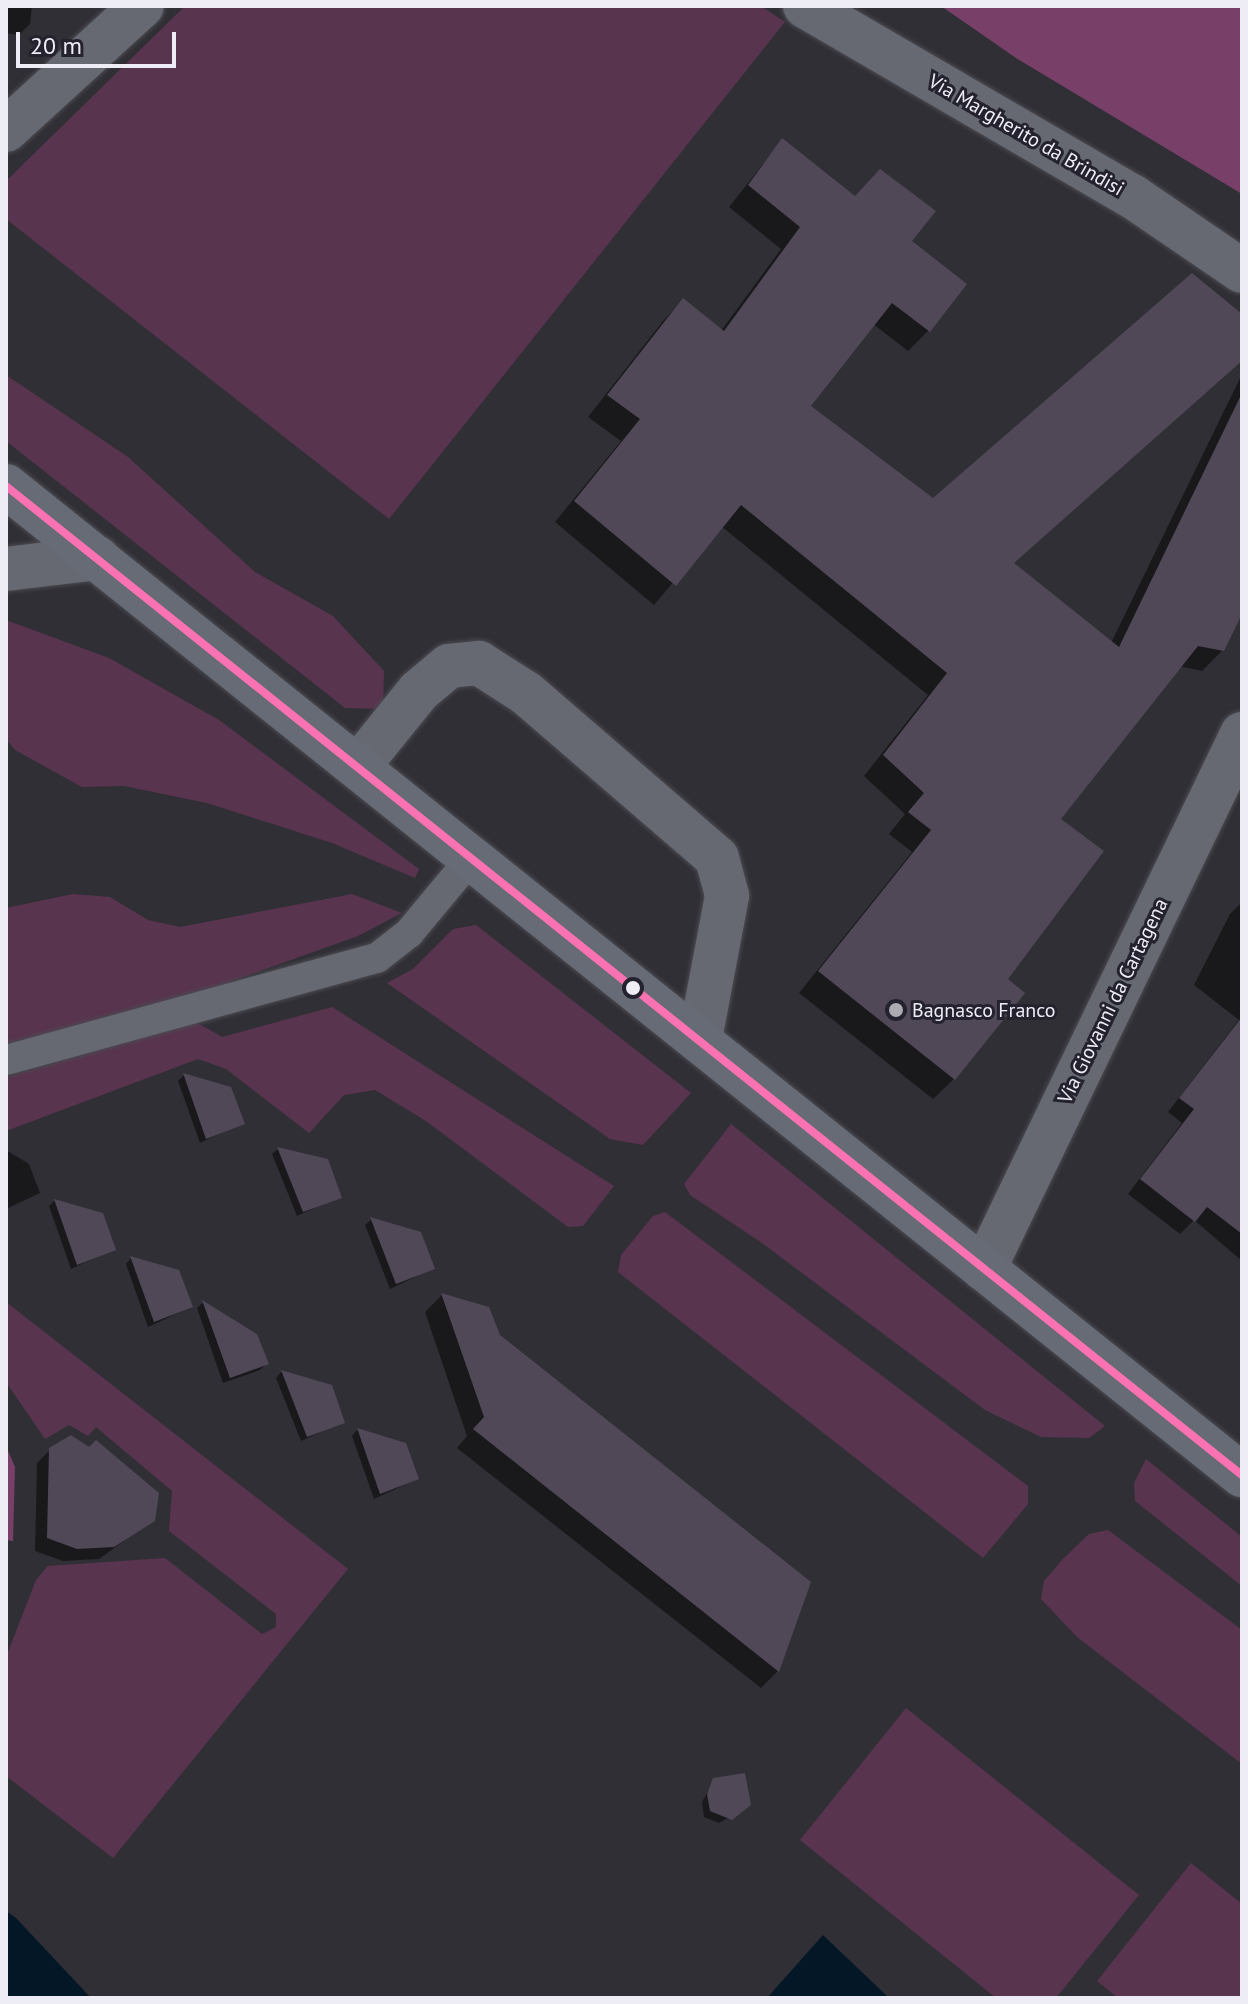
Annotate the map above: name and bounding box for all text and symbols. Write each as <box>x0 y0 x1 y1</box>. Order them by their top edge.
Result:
scale bar <box>20 16 180 66</box>
text: 20 m <box>30 30 82 61</box>
street label: Via Margherito da Brindisi <box>924 69 1128 201</box>
street label: Via Giovanni da Cartagena <box>1053 895 1173 1107</box>
unlabelled marker <box>625 980 641 996</box>
place label: Bagnasco Franco <box>912 998 1056 1022</box>
marker: Bagnasco Franco <box>887 1001 905 1019</box>

